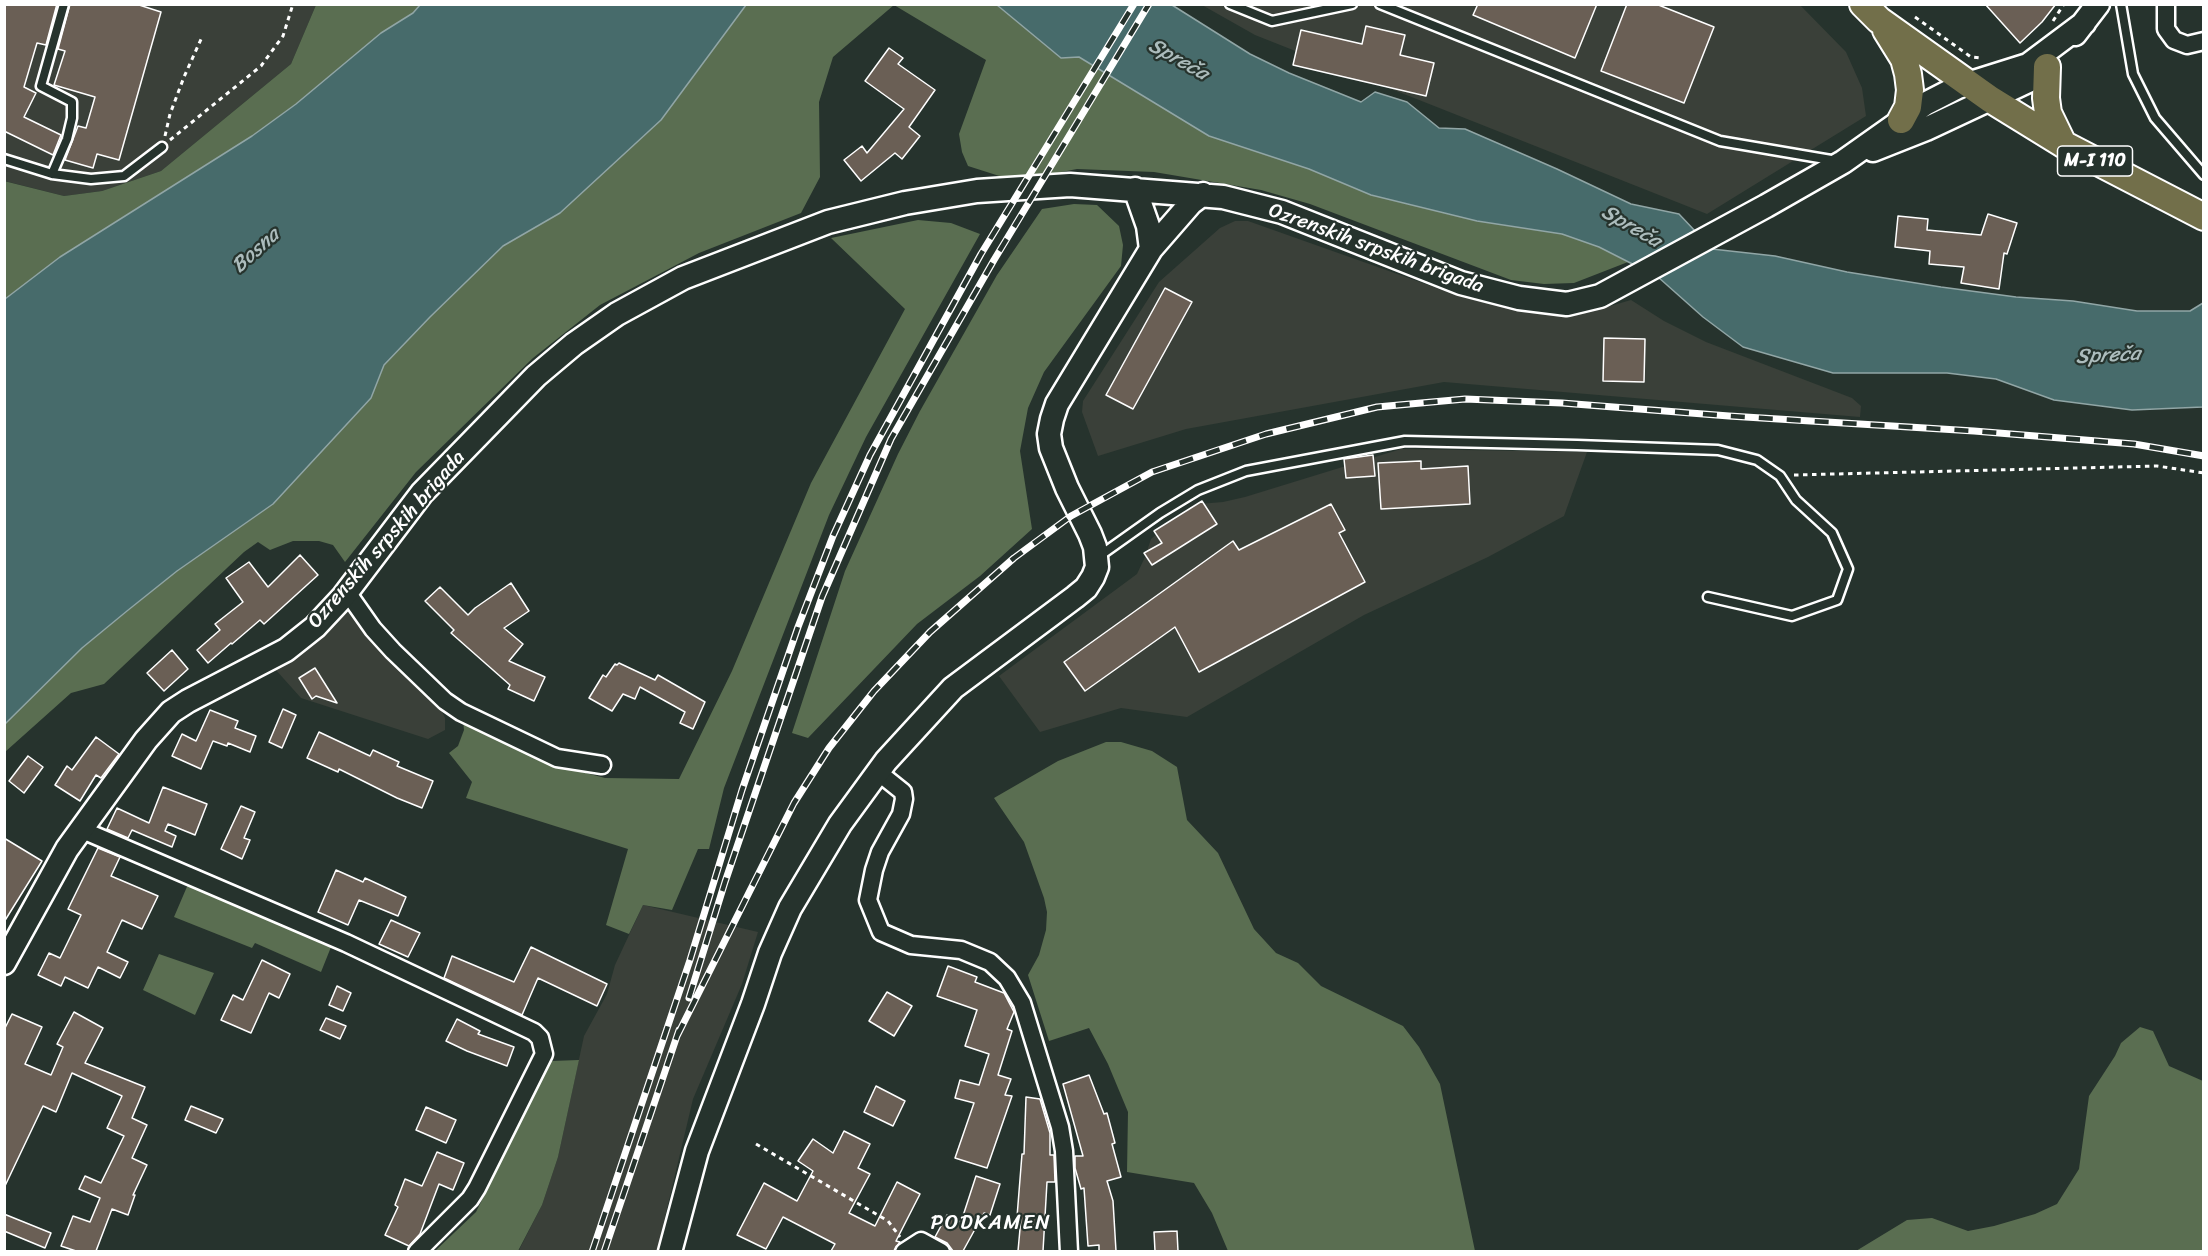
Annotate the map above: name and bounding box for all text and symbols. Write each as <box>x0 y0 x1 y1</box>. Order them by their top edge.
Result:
water label: Spreča <box>1144 33 1212 87</box>
road number: M-I 110 <box>2058 146 2132 176</box>
street label: Ozrenskih srpskih brigada <box>1265 199 1487 299</box>
water label: Spreča <box>1597 200 1665 254</box>
water label: Bosna <box>227 223 285 279</box>
water label: Spreča <box>2075 342 2141 370</box>
street label: Ozrenskih srpskih brigada <box>303 446 471 634</box>
district label: PODKAMEN <box>931 1211 1051 1237</box>

